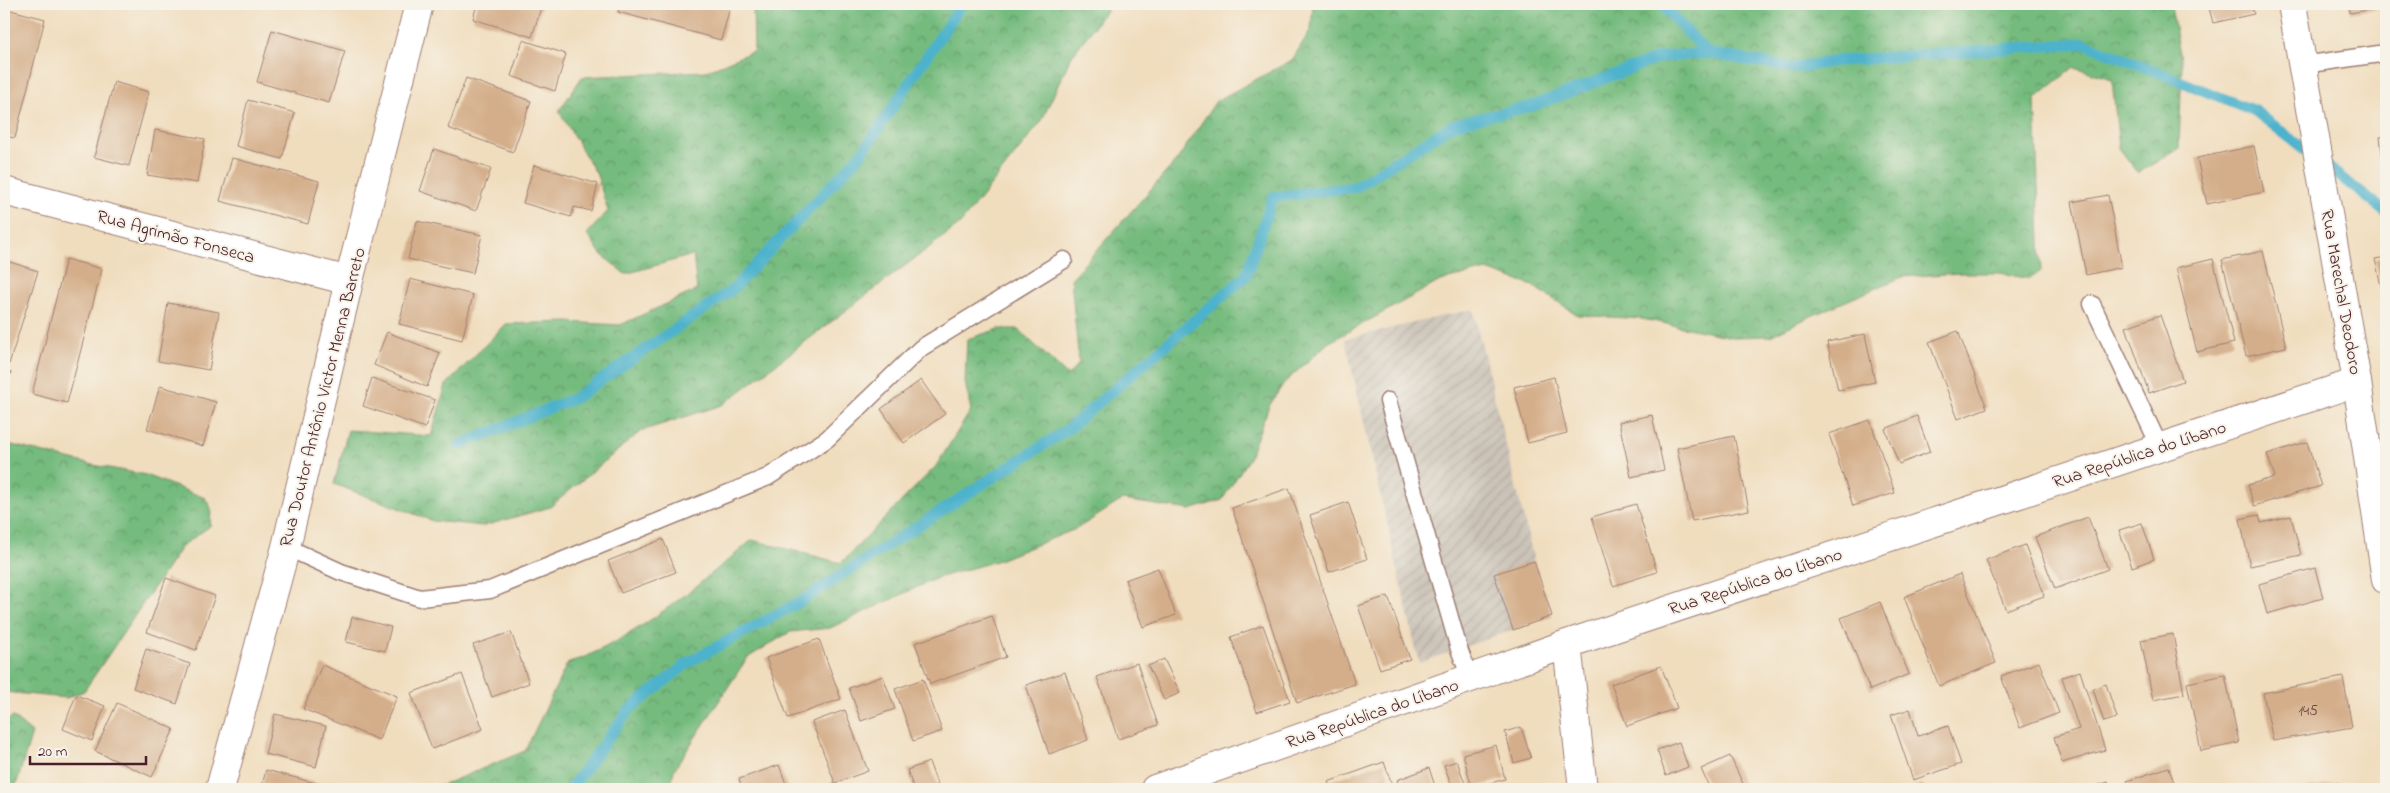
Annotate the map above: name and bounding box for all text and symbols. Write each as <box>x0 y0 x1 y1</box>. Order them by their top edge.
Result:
street label: Rua Agrimão Fonseca <box>93 204 257 272</box>
street label: Rua Marechal Deodoro <box>2313 208 2367 377</box>
street label: Rua Doutor Antônio Victor Menna Barreto <box>274 245 374 550</box>
street label: Rua República do Líbano <box>2049 416 2230 496</box>
street label: Rua República do Líbano <box>1665 543 1846 623</box>
street label: Rua República do Líbano <box>1283 673 1463 757</box>
house number: 145 <box>2298 700 2318 722</box>
scale bar <box>30 733 146 765</box>
text: 20 m <box>38 741 68 763</box>

